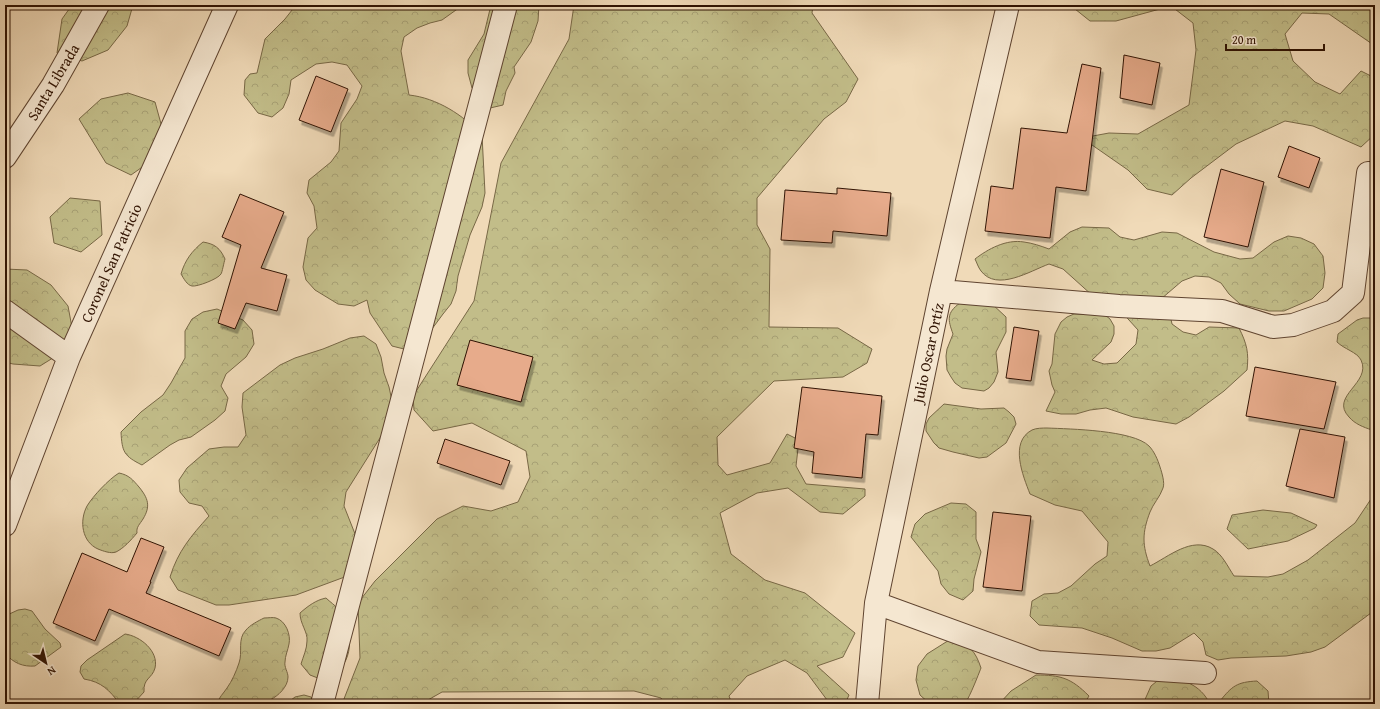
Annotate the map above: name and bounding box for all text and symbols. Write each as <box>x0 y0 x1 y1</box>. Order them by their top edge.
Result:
scale bar <box>1226 26 1324 52</box>
text: 20 m <box>1232 31 1256 48</box>
street label: Santa Librada <box>22 40 84 124</box>
street label: Coronel San Patricio <box>75 200 147 326</box>
street label: Julio Oscar Ortíz <box>907 301 949 407</box>
north arrow <box>26 643 66 683</box>
text: N <box>44 663 59 680</box>

